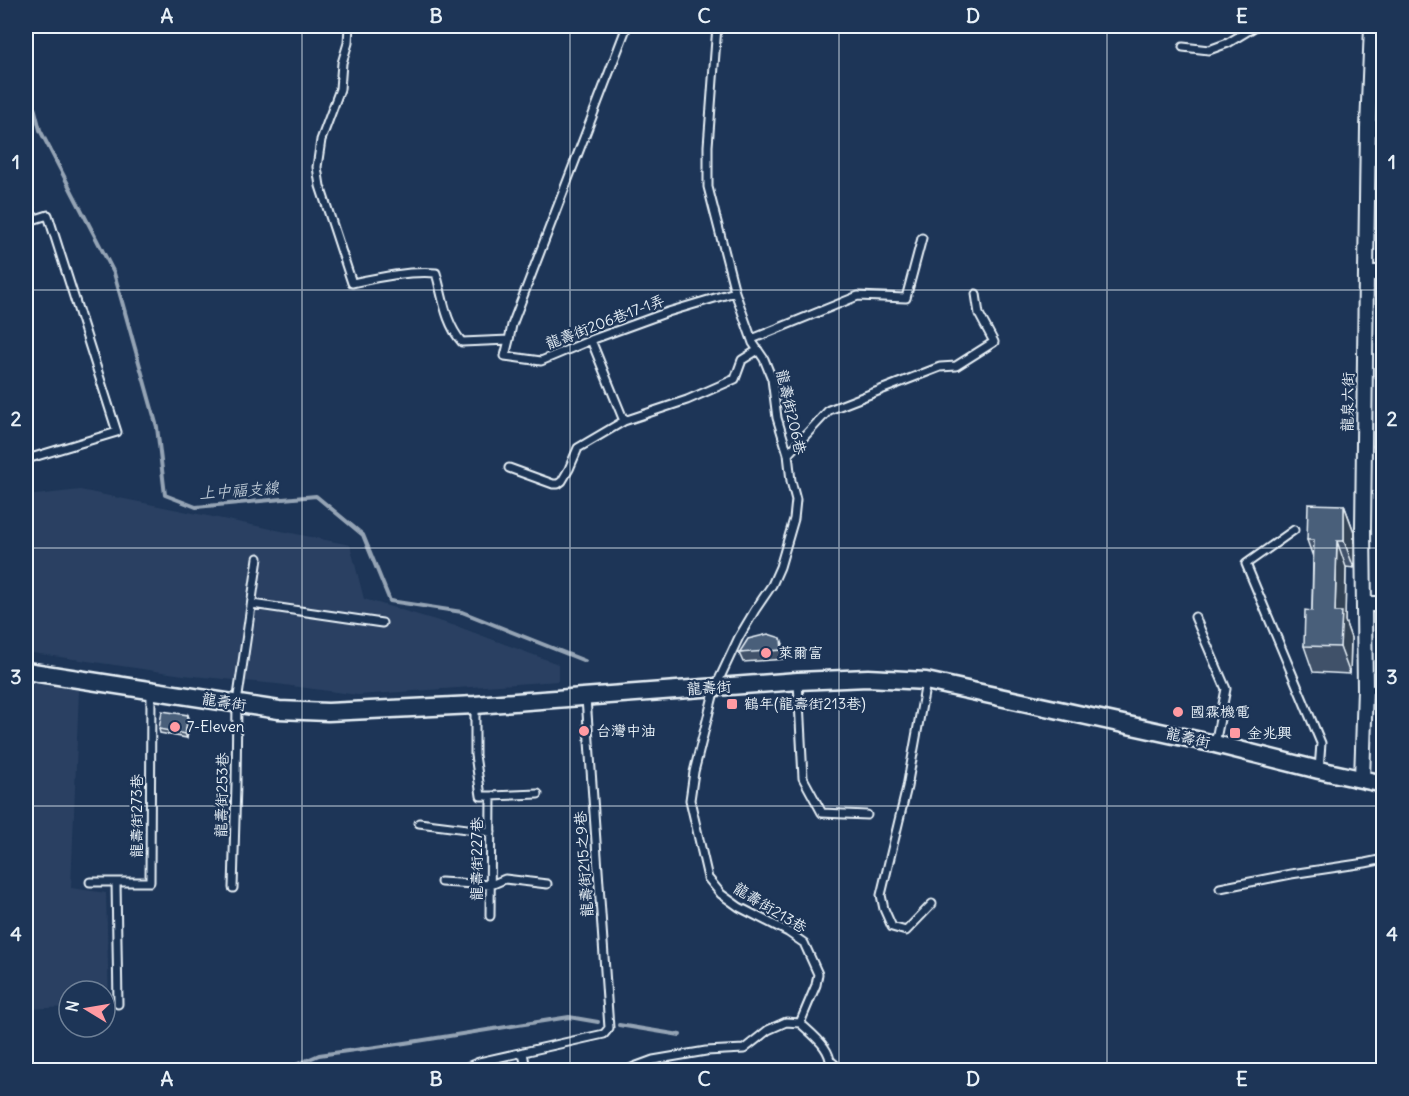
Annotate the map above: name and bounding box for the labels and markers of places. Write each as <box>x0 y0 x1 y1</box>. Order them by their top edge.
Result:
place label: 萊爾富 <box>778 643 823 662</box>
marker: 萊爾富 <box>759 646 773 660</box>
place label: 鶴年(龍壽街213巷) <box>744 694 866 713</box>
marker: 鶴年(龍壽街213巷) <box>725 697 739 711</box>
place label: 國霖機電 <box>1190 702 1250 721</box>
marker: 國霖機電 <box>1171 705 1185 719</box>
place label: 7-Eleven <box>187 717 245 736</box>
marker: 7-Eleven <box>168 720 182 734</box>
place label: 台灣中油 <box>596 721 656 740</box>
place label: 金兆興 <box>1247 723 1292 742</box>
marker: 台灣中油 <box>577 724 591 738</box>
marker: 金兆興 <box>1228 726 1242 740</box>

